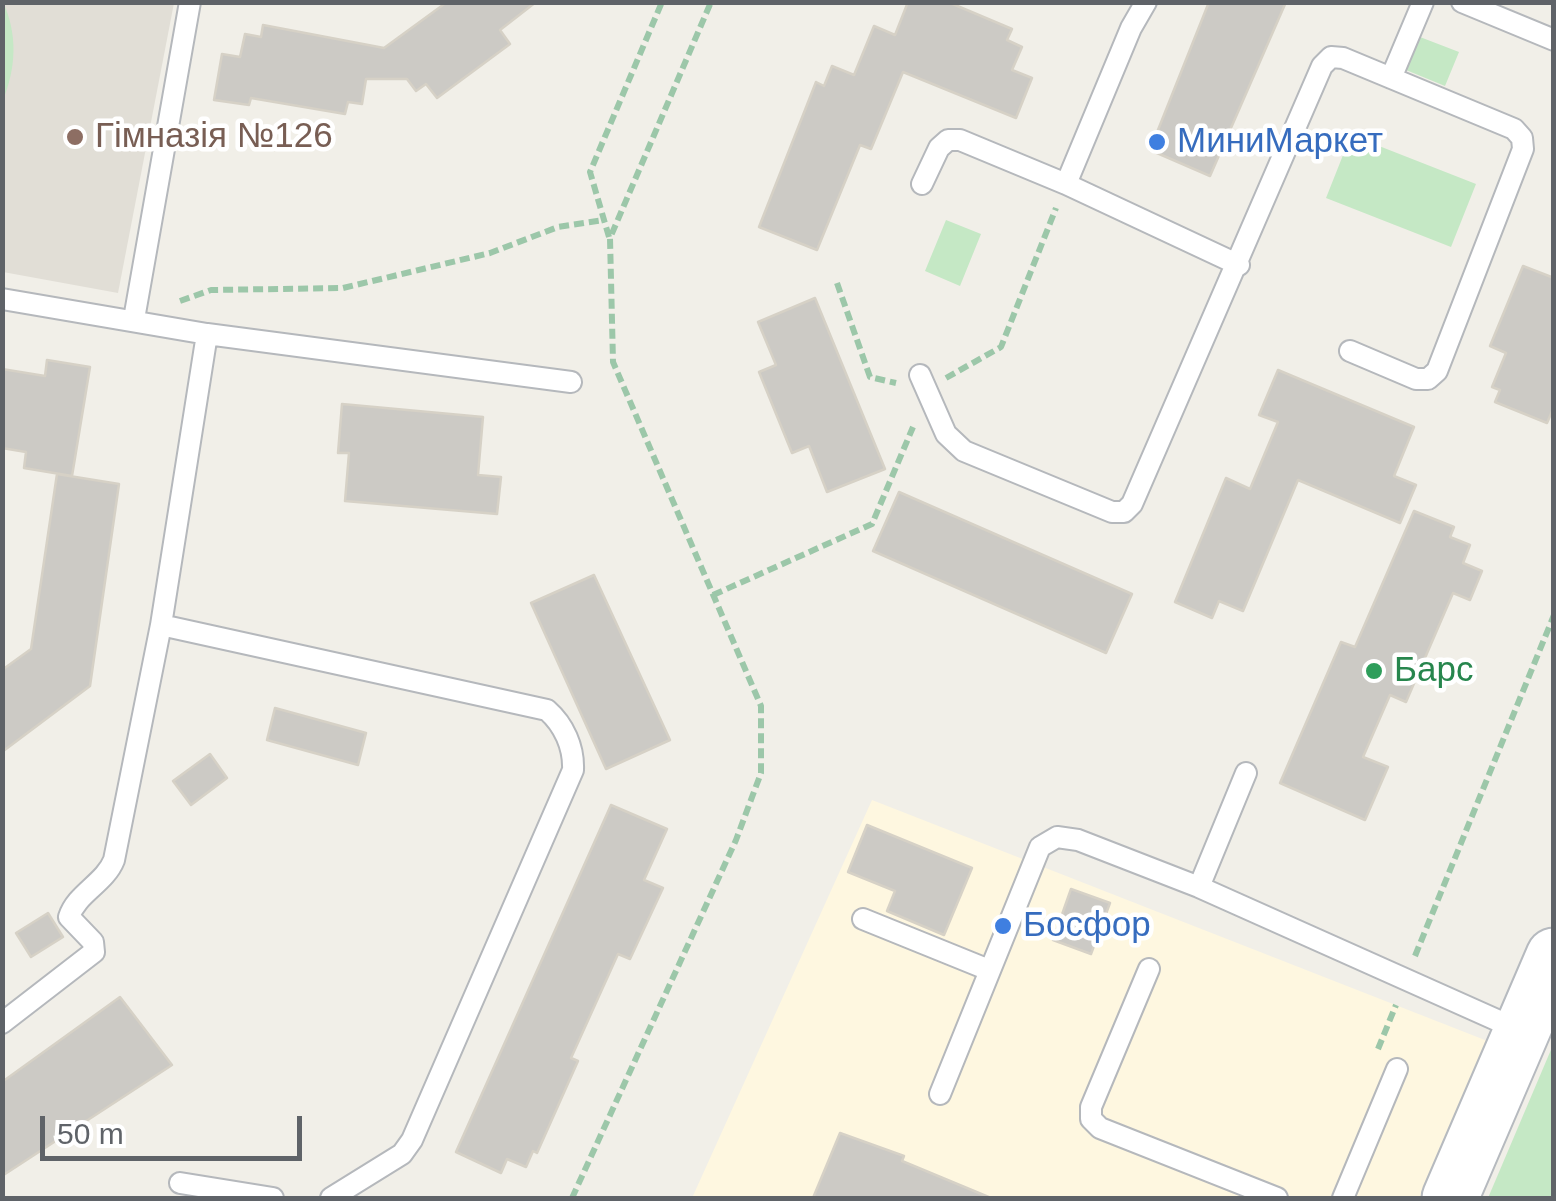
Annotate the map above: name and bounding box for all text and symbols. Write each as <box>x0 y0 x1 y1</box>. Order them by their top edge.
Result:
place label: Гімназія №126 <box>95 116 333 158</box>
place label: МиниМаркет <box>1177 121 1383 163</box>
marker: Гімназія №126 <box>64 126 86 148</box>
marker: МиниМаркет <box>1146 131 1168 153</box>
place label: Барс <box>1394 650 1473 692</box>
marker: Барс <box>1363 660 1385 682</box>
place label: Босфор <box>1023 905 1151 947</box>
marker: Босфор <box>992 915 1014 937</box>
scale bar <box>45 1096 308 1158</box>
text: 50 m <box>57 1117 124 1150</box>

